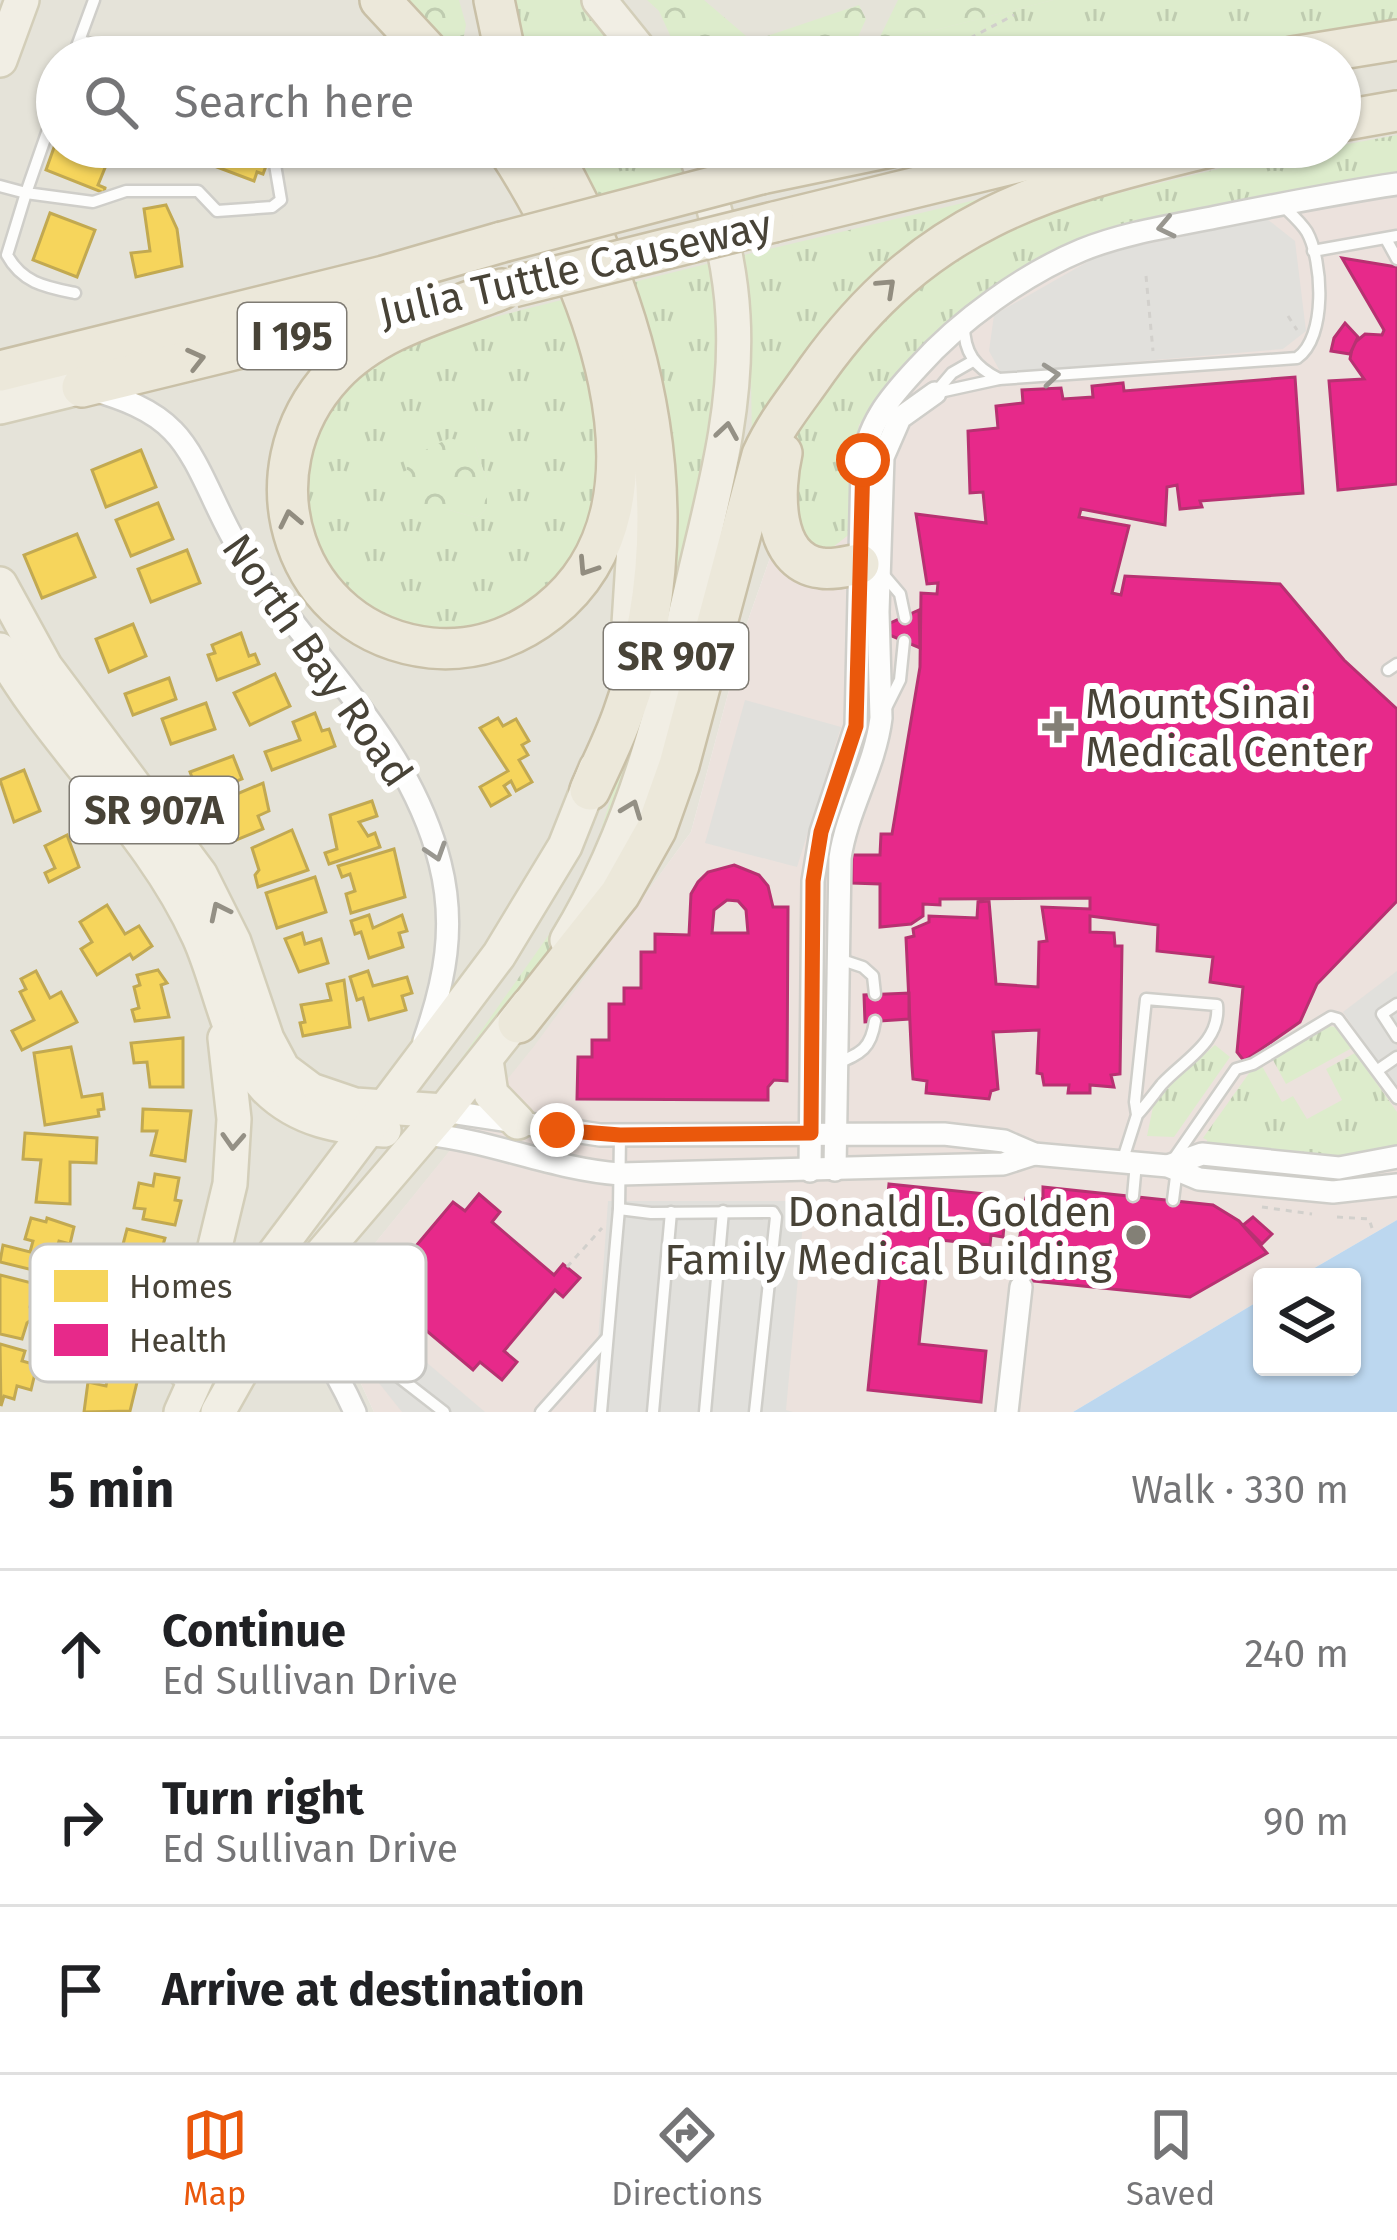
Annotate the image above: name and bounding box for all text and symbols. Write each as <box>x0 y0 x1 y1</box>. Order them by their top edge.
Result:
search box <box>36 36 1361 168</box>
icon: search <box>78 69 144 135</box>
text: Search here <box>174 75 414 129</box>
street label: Julia Tuttle Causeway <box>374 199 777 338</box>
one-way arrow <box>1157 214 1177 239</box>
one-way arrow <box>873 279 895 301</box>
road number: I 195 <box>238 303 346 369</box>
one-way arrow <box>185 348 206 373</box>
one-way arrow <box>1042 363 1061 388</box>
one-way arrow <box>713 421 738 441</box>
route start <box>836 433 890 487</box>
one-way arrow <box>278 510 304 530</box>
street label: North Bay Road <box>212 525 423 796</box>
one-way arrow <box>579 553 601 575</box>
road number: SR 907 <box>604 623 748 689</box>
place label: Mount Sinai Medical Center <box>1085 679 1367 777</box>
marker: Mount Sinai Medical Center <box>1042 711 1074 743</box>
road number: SR 907A <box>70 777 238 843</box>
one-way arrow <box>617 799 642 820</box>
one-way arrow <box>421 841 446 862</box>
one-way arrow <box>210 902 233 923</box>
route end <box>530 1103 584 1157</box>
one-way arrow <box>220 1132 246 1151</box>
place label: Donald L. Golden Family Medical Building <box>664 1187 1112 1285</box>
marker: Donald L. Golden Family Medical Building <box>1123 1222 1149 1248</box>
legend <box>30 1244 426 1382</box>
text: Homes <box>129 1267 232 1307</box>
map controls <box>1253 1268 1361 1376</box>
button: layers <box>1253 1268 1361 1376</box>
text: Health <box>129 1321 228 1361</box>
text: 5 min <box>48 1459 174 1521</box>
text: Walk · 330 m <box>1131 1467 1349 1513</box>
text: Continue <box>162 1604 346 1658</box>
icon: ahead <box>48 1621 114 1687</box>
text: 240 m <box>1244 1631 1349 1677</box>
text: Ed Sullivan Drive <box>162 1658 458 1704</box>
text: Turn right <box>162 1772 364 1826</box>
icon: right <box>48 1789 114 1855</box>
text: 90 m <box>1263 1799 1349 1845</box>
text: Ed Sullivan Drive <box>162 1826 458 1872</box>
icon: arrive <box>48 1957 114 2023</box>
text: Arrive at destination <box>162 1963 585 2017</box>
tab: Map <box>182 2102 248 2214</box>
tab: Directions <box>611 2102 763 2214</box>
tab: Saved <box>1126 2102 1215 2214</box>

